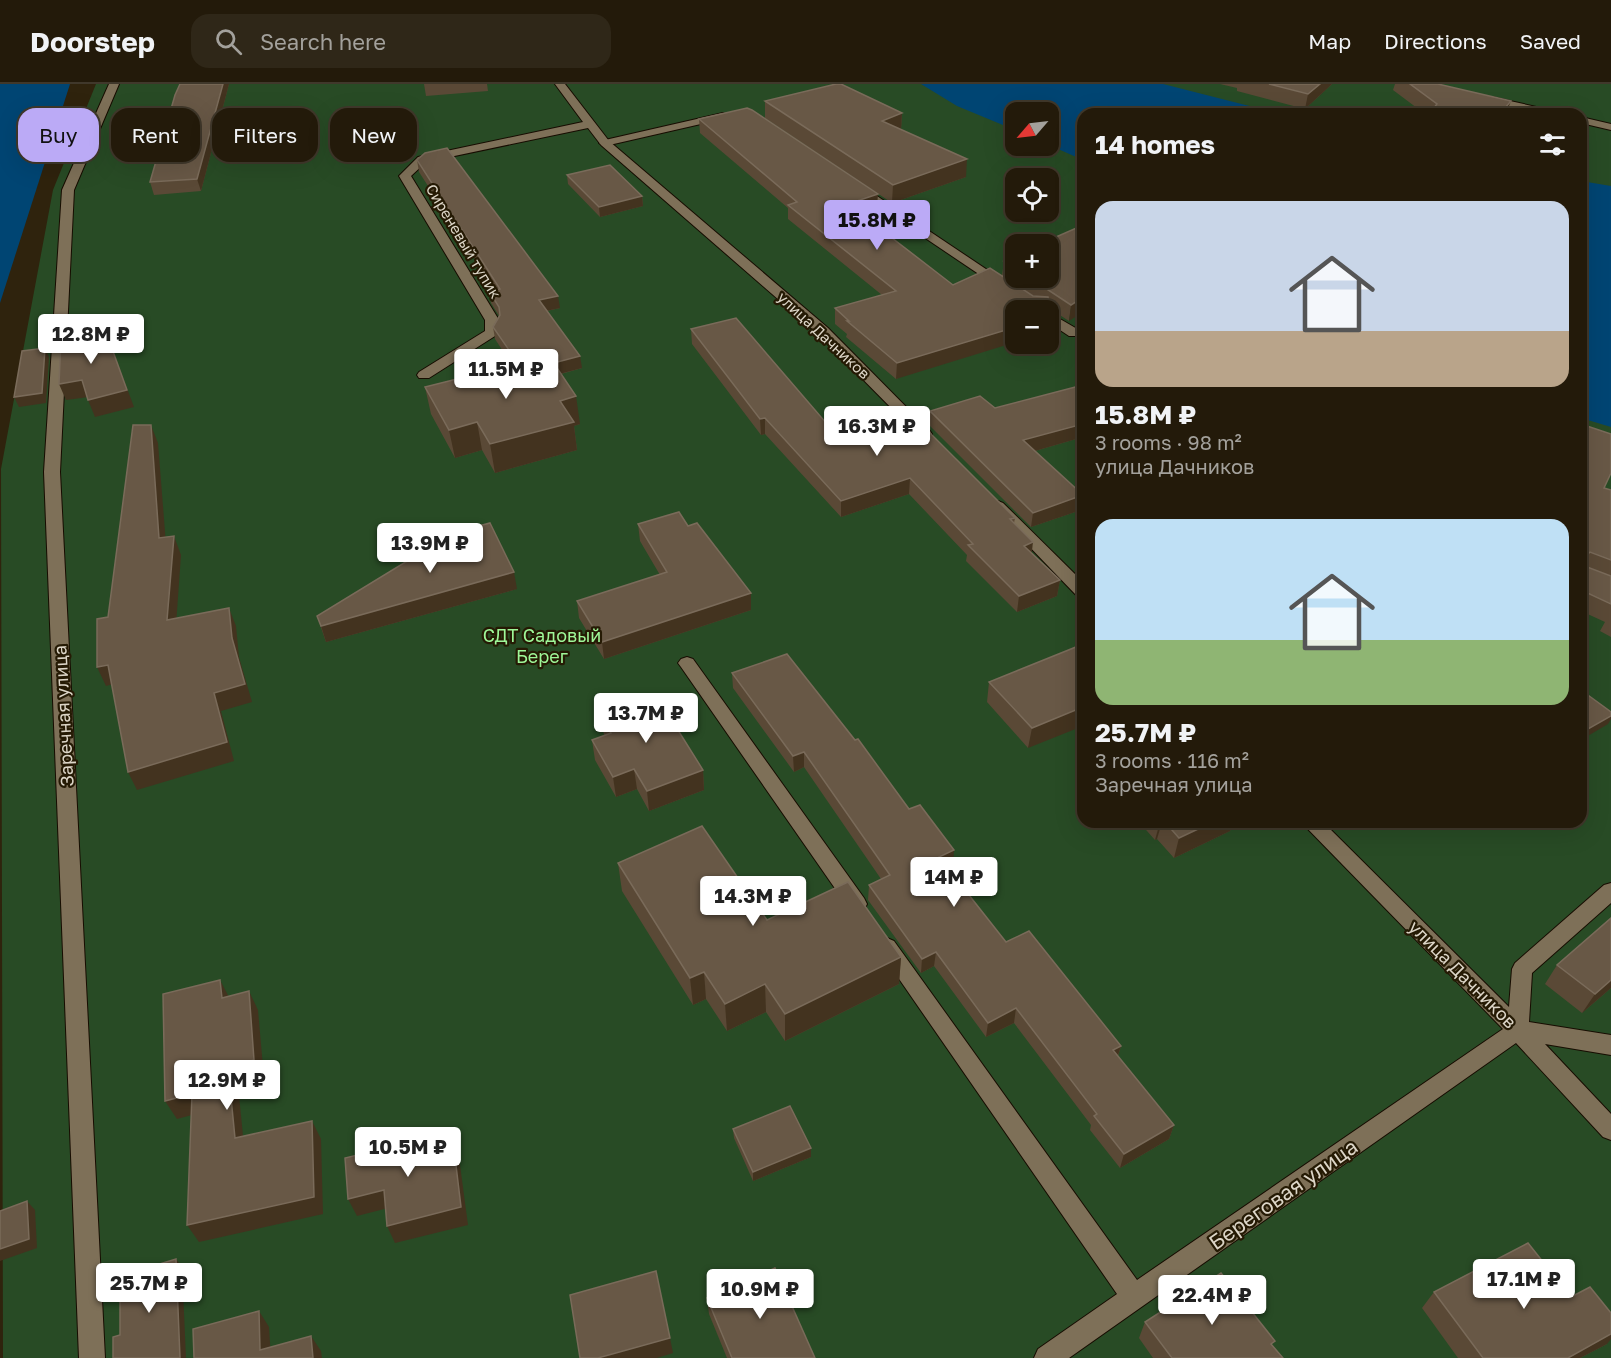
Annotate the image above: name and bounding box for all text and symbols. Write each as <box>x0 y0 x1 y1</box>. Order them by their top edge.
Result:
search box <box>191 14 611 68</box>
text: Doorstep <box>30 25 155 58</box>
icon: search <box>212 25 245 58</box>
text: Search here <box>260 28 386 55</box>
text: Map <box>1308 28 1351 54</box>
text: Directions <box>1384 28 1487 54</box>
text: Saved <box>1520 28 1581 54</box>
north arrow <box>1005 102 1059 156</box>
map controls <box>1005 102 1059 354</box>
chip: Buy <box>18 108 99 162</box>
chip: Rent <box>111 108 200 162</box>
chip: Filters <box>212 108 318 162</box>
chip: New <box>330 108 417 162</box>
icon: filters <box>1536 128 1569 161</box>
text: 14 homes <box>1095 129 1215 160</box>
button: locate <box>1005 168 1059 222</box>
street label: Сиреневый тупик <box>423 181 505 302</box>
pin: 15.8M ₽ <box>822 200 932 251</box>
text: 15.8M ₽ <box>838 207 916 231</box>
button: + <box>1005 234 1059 288</box>
icon: home <box>1278 240 1386 348</box>
street label: улица Дачников <box>774 288 874 382</box>
button: − <box>1005 300 1059 354</box>
pin: 12.8M ₽ <box>36 314 146 365</box>
text: 12.8M ₽ <box>52 321 130 345</box>
pin: 11.5M ₽ <box>451 349 561 400</box>
text: 11.5M ₽ <box>468 356 544 380</box>
text: 15.8M ₽ <box>1095 399 1196 430</box>
pin: 16.3M ₽ <box>822 406 932 457</box>
text: 16.3M ₽ <box>838 413 916 437</box>
text: 3 rooms · 98 m² <box>1095 430 1242 454</box>
text: улица Дачников <box>1095 454 1254 478</box>
pin: 13.9M ₽ <box>375 523 485 574</box>
text: 13.9M ₽ <box>391 530 469 554</box>
icon: home <box>1278 558 1386 666</box>
park label: СДТ Садовый Берег <box>483 624 601 667</box>
street label: Заречная улица <box>48 645 78 787</box>
pin: 13.7M ₽ <box>591 693 701 744</box>
text: 13.7M ₽ <box>608 700 684 724</box>
text: 25.7M ₽ <box>1095 717 1196 748</box>
text: 3 rooms · 116 m² <box>1095 748 1249 772</box>
text: Заречная улица <box>1095 772 1253 796</box>
pin: 14M ₽ <box>912 857 996 908</box>
text: 14M ₽ <box>924 864 984 888</box>
pin: 14.3M ₽ <box>698 876 808 927</box>
text: 14.3M ₽ <box>714 883 792 907</box>
street label: улица Дачников <box>1404 915 1522 1033</box>
pin: 12.9M ₽ <box>172 1060 282 1111</box>
text: 12.9M ₽ <box>188 1067 266 1091</box>
pin: 10.5M ₽ <box>353 1127 463 1178</box>
street label: Береговая улица <box>1204 1133 1362 1255</box>
text: 10.5M ₽ <box>369 1134 447 1158</box>
pin: 17.1M ₽ <box>1469 1259 1579 1310</box>
pin: 25.7M ₽ <box>94 1263 204 1314</box>
text: 17.1M ₽ <box>1487 1266 1561 1290</box>
pin: 10.9M ₽ <box>705 1269 815 1320</box>
text: 25.7M ₽ <box>110 1270 188 1294</box>
pin: 22.4M ₽ <box>1157 1275 1267 1326</box>
text: 10.9M ₽ <box>721 1276 799 1300</box>
text: 22.4M ₽ <box>1172 1282 1252 1306</box>

